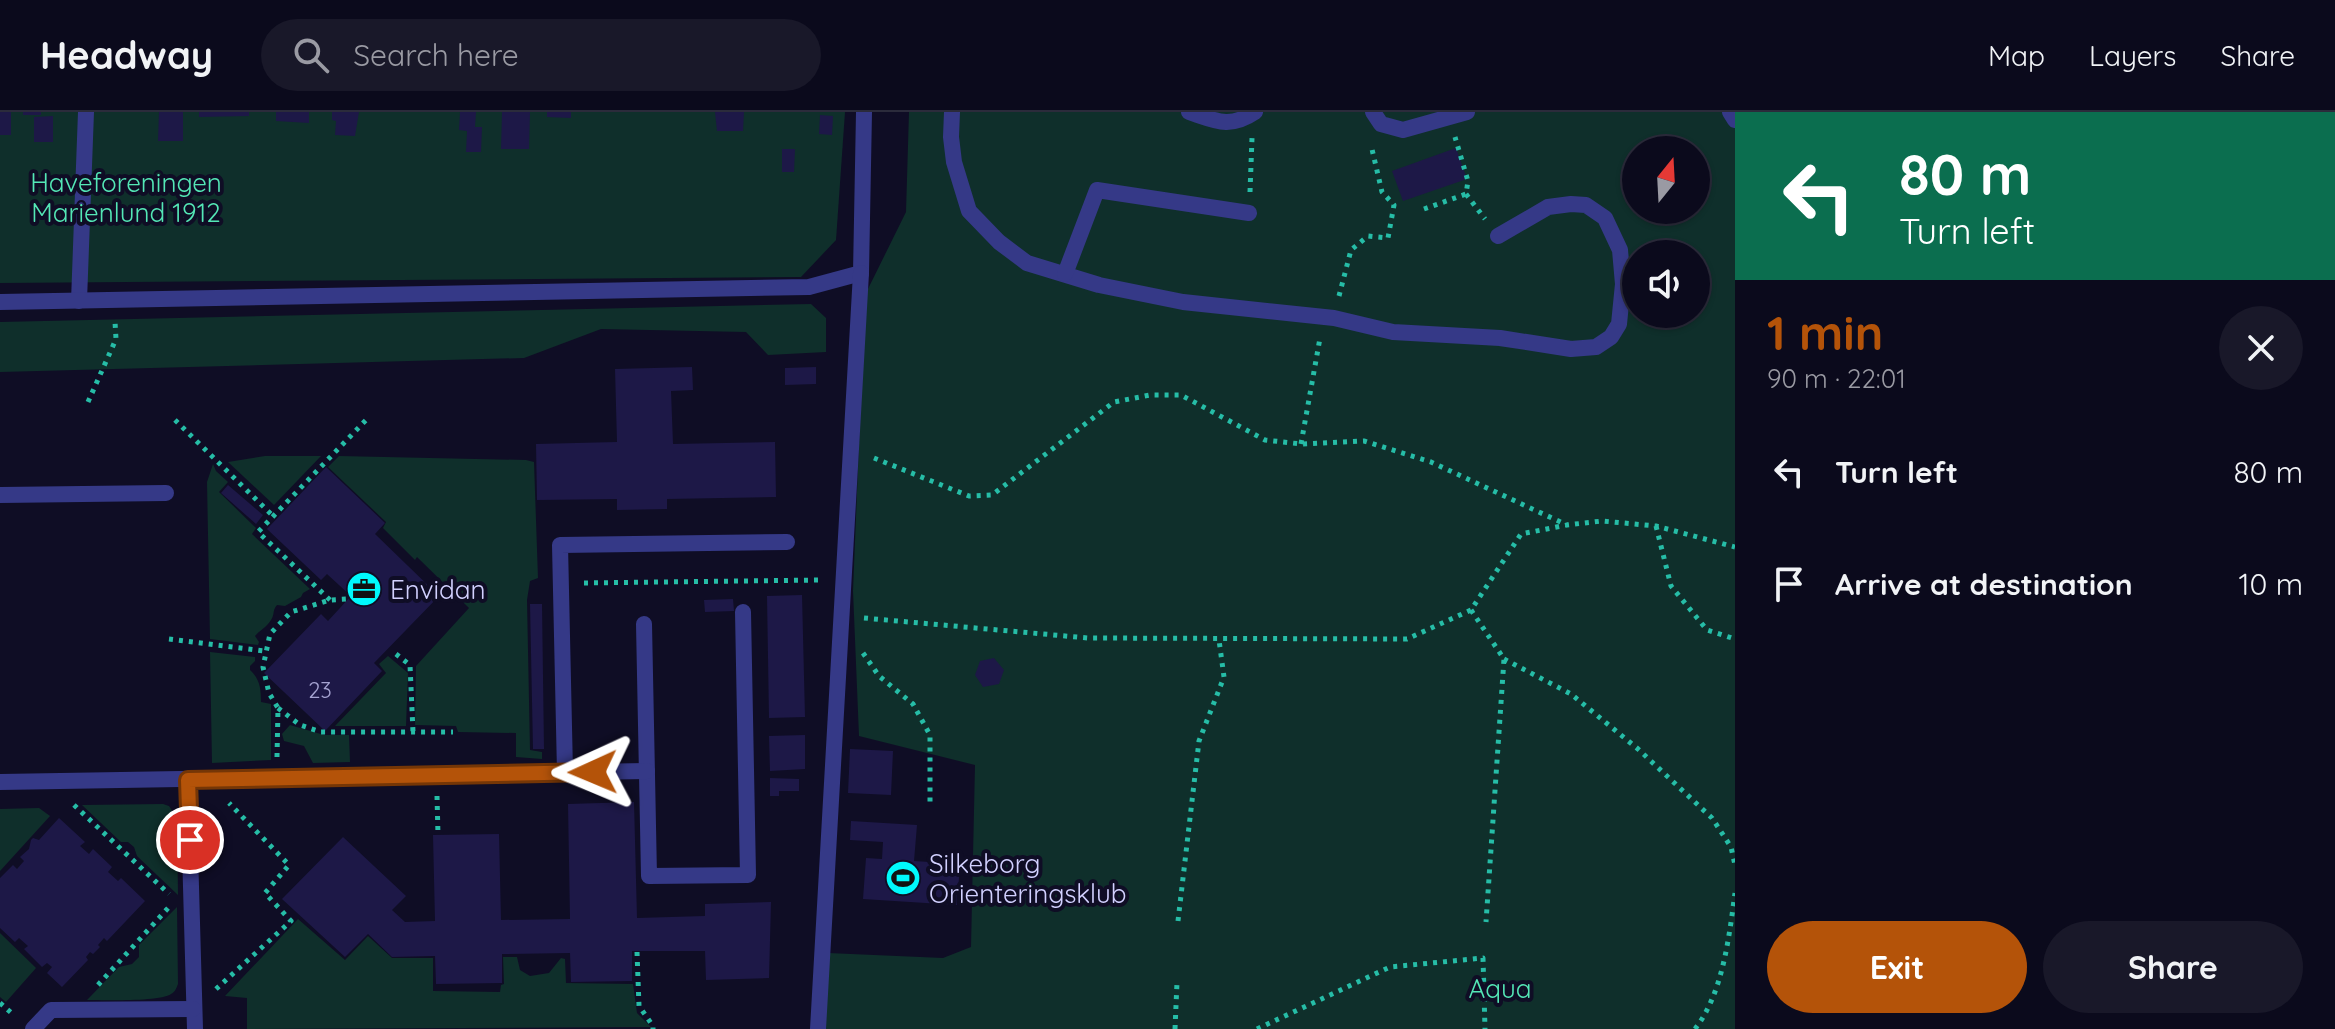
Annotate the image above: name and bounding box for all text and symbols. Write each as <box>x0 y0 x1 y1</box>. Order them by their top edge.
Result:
search box <box>261 19 821 91</box>
text: Headway <box>40 31 213 79</box>
icon: search <box>289 33 333 77</box>
text: Search here <box>353 36 519 74</box>
text: Map <box>1988 38 2045 73</box>
text: Layers <box>2089 38 2176 73</box>
text: Share <box>2220 38 2295 73</box>
north arrow <box>1622 136 1710 224</box>
map controls <box>1622 136 1710 328</box>
text: 80 m <box>1899 139 2031 209</box>
icon: left <box>1767 144 1871 248</box>
park label: Haveforeningen Marienlund 1912 <box>30 166 222 229</box>
text: Turn left <box>1899 208 2035 253</box>
button: sound <box>1622 240 1710 328</box>
text: 1 min <box>1767 302 1883 362</box>
button: close <box>2219 306 2303 390</box>
text: 90 m · 22:01 <box>1767 362 1906 395</box>
icon: left <box>1767 450 1811 494</box>
text: Turn left <box>1835 453 1958 491</box>
text: 80 m <box>2233 453 2303 491</box>
icon: arrive <box>1767 562 1811 606</box>
text: Arrive at destination <box>1835 565 2133 603</box>
text: 10 m <box>2239 565 2303 603</box>
office icon: Envidan <box>345 570 383 608</box>
place label: Envidan <box>390 573 486 606</box>
house number: 23 <box>308 676 332 704</box>
position arrow <box>551 730 635 814</box>
pin <box>156 806 224 874</box>
icon: arrive <box>168 818 212 862</box>
place label: Silkeborg Orienteringsklub <box>929 847 1127 910</box>
sports icon: Silkeborg Orienteringsklub <box>884 859 922 897</box>
button: Exit <box>1767 921 2027 1013</box>
button: Share <box>2043 921 2303 1013</box>
park label: Aqua <box>1468 972 1532 1005</box>

